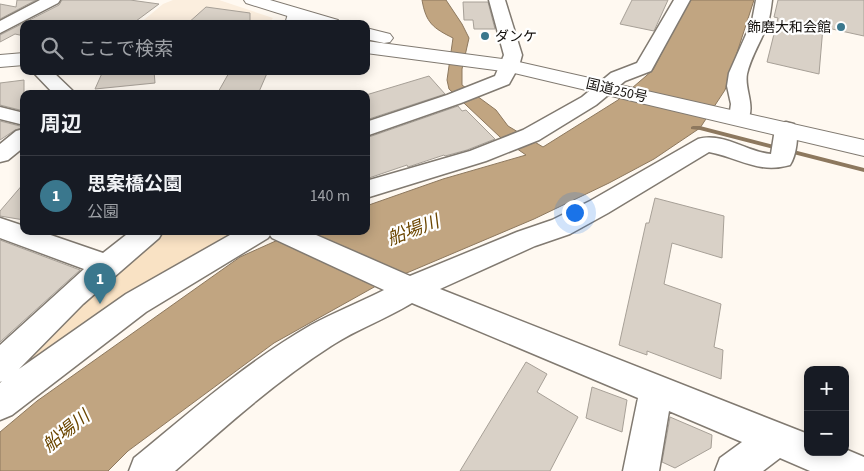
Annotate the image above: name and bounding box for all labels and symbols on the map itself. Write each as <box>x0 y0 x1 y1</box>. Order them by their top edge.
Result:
place label: 飾磨大和会館 <box>747 18 831 38</box>
marker: 飾磨大和会館 <box>835 21 847 33</box>
place label: ダンケ <box>495 27 537 47</box>
marker: ダンケ <box>479 30 491 42</box>
street label: 国道250号 <box>584 74 650 108</box>
your location <box>562 200 588 226</box>
water label: 船場川 <box>383 208 445 252</box>
pin: 1 <box>84 263 116 304</box>
water label: 船場川 <box>37 403 97 458</box>

